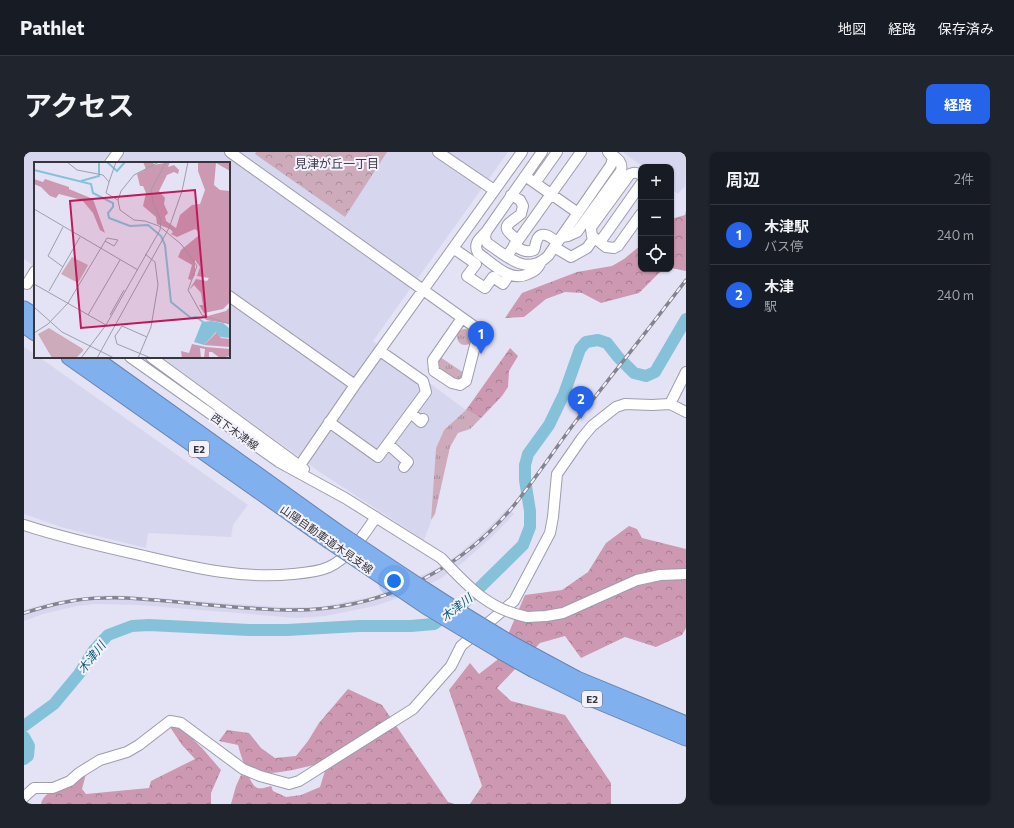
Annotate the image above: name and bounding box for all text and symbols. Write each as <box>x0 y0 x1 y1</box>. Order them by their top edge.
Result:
text: Pathlet <box>20 16 85 39</box>
text: 地図 <box>838 20 866 37</box>
text: 経路 <box>888 20 916 37</box>
text: 保存済み <box>938 20 994 37</box>
button: 経路 <box>926 84 990 124</box>
text: アクセス <box>24 88 135 122</box>
district label: 見津が丘一丁目 <box>295 156 379 170</box>
inset map <box>34 162 230 358</box>
map controls <box>638 164 674 272</box>
button: + <box>638 164 674 200</box>
text: 周辺 <box>726 169 760 190</box>
text: 2件 <box>954 171 974 187</box>
button: − <box>638 200 674 236</box>
text: 木津駅 <box>764 217 809 235</box>
text: 1 <box>736 227 742 243</box>
text: 240 m <box>937 227 974 243</box>
button: locate <box>638 236 674 272</box>
text: バス停 <box>764 238 803 254</box>
text: 木津 <box>764 277 794 295</box>
text: 2 <box>735 287 743 303</box>
text: 240 m <box>937 287 974 303</box>
text: 駅 <box>764 298 777 314</box>
pin: 1 <box>468 321 494 354</box>
pin: 2 <box>568 386 594 419</box>
street label: 西下木津線 <box>209 410 261 452</box>
road number: E2 <box>189 441 209 457</box>
street label: 山陽自動車道木見支線 <box>278 502 376 576</box>
your location <box>384 571 404 591</box>
water label: 木津川 <box>438 589 476 624</box>
water label: 木津川 <box>74 637 109 675</box>
road number: E2 <box>582 691 602 707</box>

